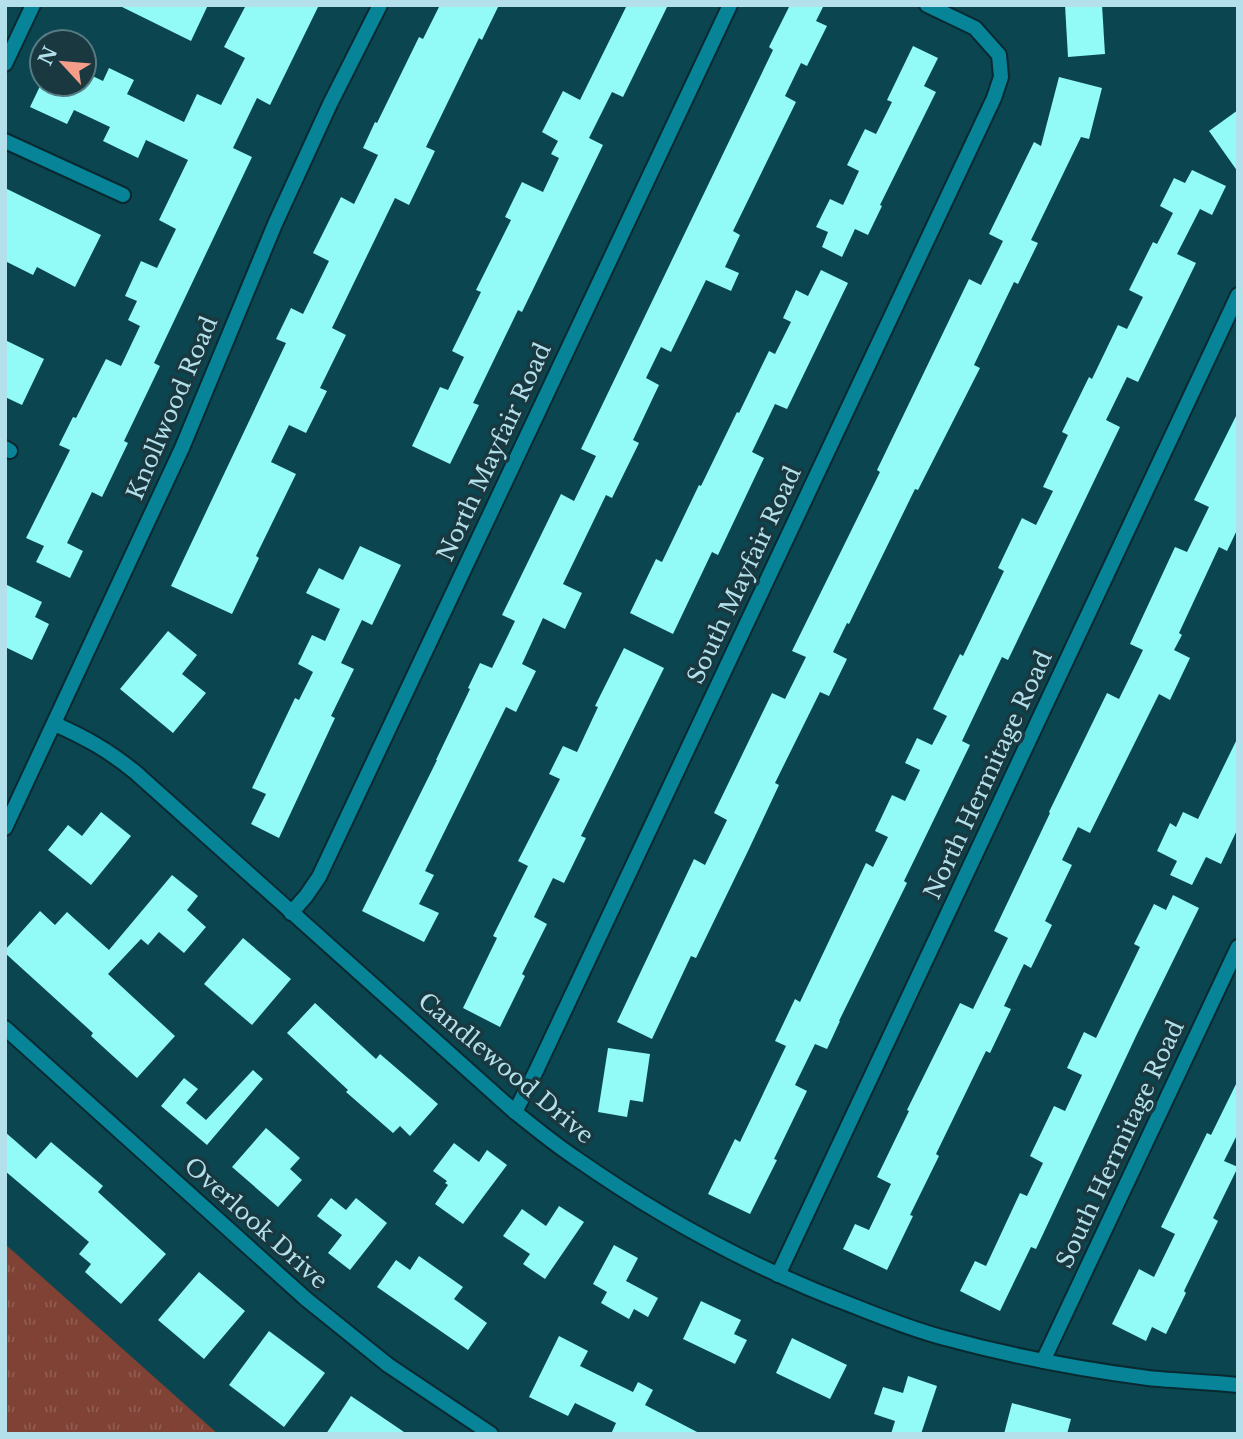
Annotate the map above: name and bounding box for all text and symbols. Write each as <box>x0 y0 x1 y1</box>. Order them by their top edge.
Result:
north arrow <box>28 28 98 98</box>
text: N <box>34 43 62 69</box>
street label: Knollwood Road <box>121 312 223 504</box>
street label: North Mayfair Road <box>431 338 557 566</box>
street label: South Mayfair Road <box>681 462 807 688</box>
street label: North Hermitage Road <box>918 646 1058 904</box>
street label: Candlewood Drive <box>413 987 599 1149</box>
street label: South Hermitage Road <box>1050 1016 1190 1272</box>
street label: Overlook Drive <box>179 1151 333 1295</box>

